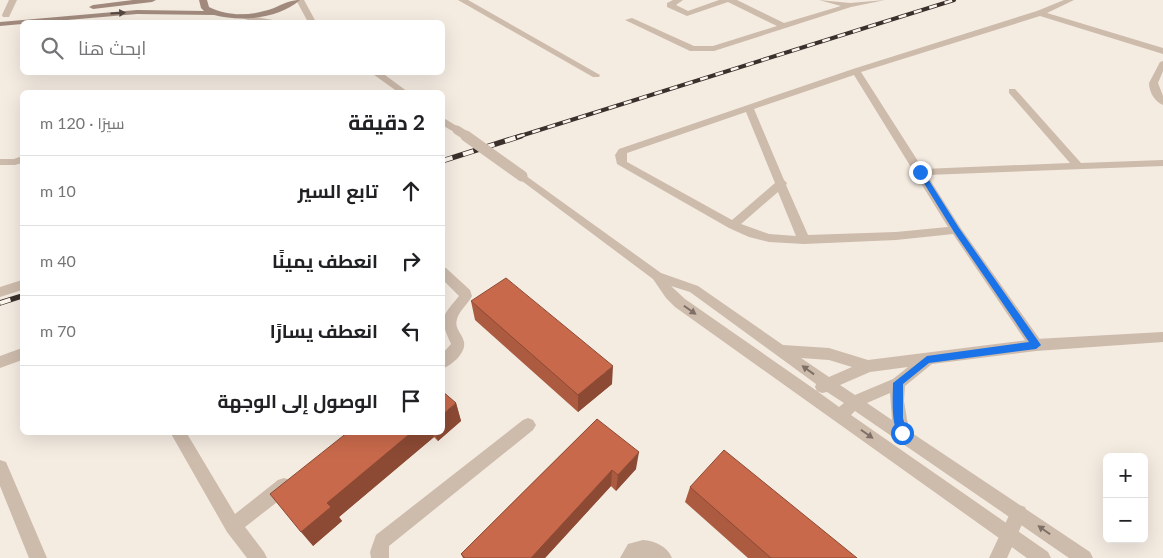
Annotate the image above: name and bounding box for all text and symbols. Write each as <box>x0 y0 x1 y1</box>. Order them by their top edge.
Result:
one-way arrow <box>111 9 127 17</box>
search box <box>20 20 445 75</box>
icon: search <box>38 34 66 62</box>
text: ابحث هنا <box>78 36 146 59</box>
text: 2 دقيقة <box>348 109 425 134</box>
text: سيرًا · 120 m <box>40 113 125 132</box>
route end <box>909 161 932 184</box>
icon: ahead <box>397 177 425 205</box>
text: تابع السير <box>298 179 378 202</box>
text: 10 m <box>40 181 76 200</box>
icon: right <box>397 247 425 275</box>
text: انعطف يمينًا <box>272 249 378 272</box>
text: 40 m <box>40 251 76 270</box>
one-way arrow <box>684 305 697 315</box>
icon: left <box>397 317 425 345</box>
text: انعطف يسارًا <box>270 319 378 342</box>
text: 70 m <box>40 321 76 340</box>
one-way arrow <box>801 365 815 375</box>
icon: arrive <box>397 387 425 415</box>
text: الوصول إلى الوجهة <box>217 389 378 412</box>
route start <box>891 422 914 445</box>
one-way arrow <box>860 429 873 439</box>
map controls <box>1103 453 1148 543</box>
button: + <box>1103 453 1148 498</box>
button: − <box>1103 498 1148 543</box>
one-way arrow <box>1037 525 1051 535</box>

